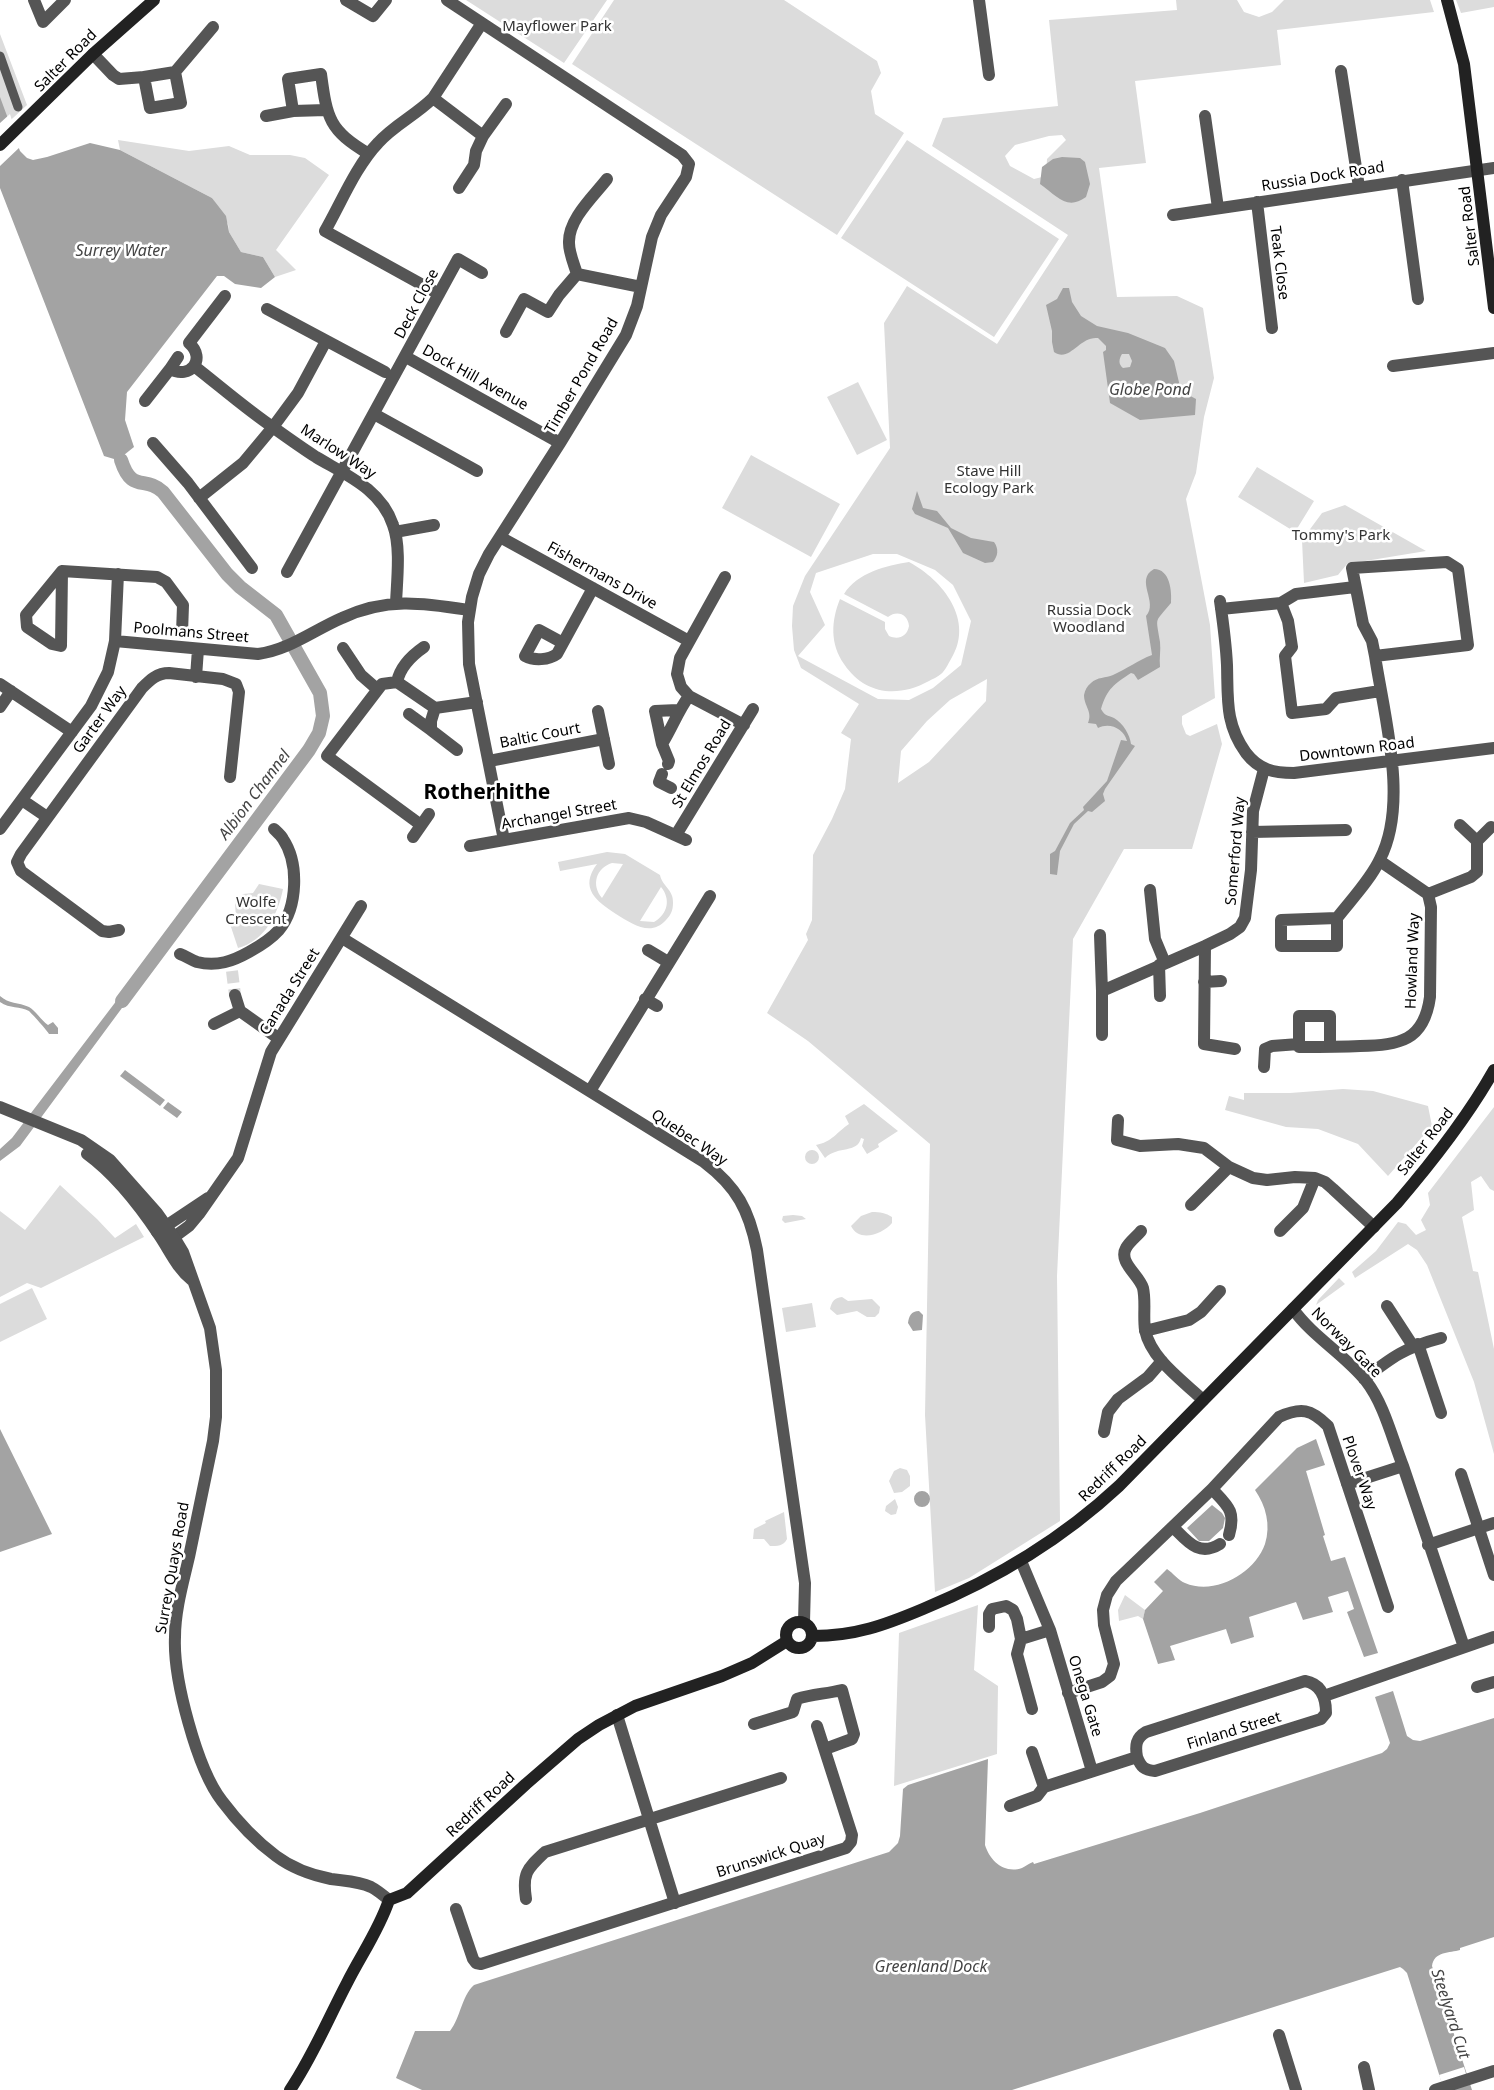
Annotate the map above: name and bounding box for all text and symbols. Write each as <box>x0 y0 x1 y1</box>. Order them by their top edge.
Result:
park label: Mayflower Park <box>502 18 612 36</box>
street label: Salter Road <box>31 26 101 96</box>
street label: Russia Dock Road <box>1260 158 1386 196</box>
street label: Salter Road <box>1456 185 1484 267</box>
street label: Teak Close <box>1266 225 1292 301</box>
water label: Surrey Water <box>75 241 167 261</box>
street label: Deck Close <box>391 266 443 342</box>
street label: Timber Pond Road <box>542 315 622 437</box>
street label: Dock Hill Avenue <box>419 341 531 415</box>
water label: Globe Pond <box>1109 380 1191 400</box>
street label: Marlow Way <box>297 421 379 483</box>
park label: Stave Hill Ecology Park <box>944 463 1034 498</box>
park label: Tommy's Park <box>1292 527 1390 545</box>
street label: Fishermans Drive <box>544 538 660 614</box>
park label: Russia Dock Woodland <box>1047 602 1131 637</box>
street label: Poolmans Street <box>133 619 249 647</box>
street label: Garter Way <box>69 683 131 757</box>
street label: St Elmos Road <box>669 717 735 811</box>
street label: Baltic Court <box>498 719 582 753</box>
street label: Downtown Road <box>1298 734 1416 766</box>
water label: Albion Channel <box>215 746 295 844</box>
district label: Rotherhithe <box>424 780 550 806</box>
street label: Archangel Street <box>500 796 618 834</box>
street label: Somerford Way <box>1222 796 1250 906</box>
park label: Wolfe Crescent <box>225 894 287 929</box>
street label: Howland Way <box>1402 913 1424 1009</box>
street label: Canada Street <box>256 945 324 1039</box>
street label: Salter Road <box>1394 1105 1458 1179</box>
street label: Quebec Way <box>648 1106 730 1170</box>
street label: Norway Gate <box>1307 1304 1385 1382</box>
street label: Redriff Road <box>1075 1432 1151 1506</box>
street label: Plover Way <box>1338 1433 1380 1513</box>
street label: Surrey Quays Road <box>153 1501 193 1635</box>
street label: Onega Gate <box>1064 1653 1106 1739</box>
street label: Finland Street <box>1185 1708 1283 1754</box>
street label: Redriff Road <box>443 1769 519 1841</box>
street label: Brunswick Quay <box>714 1830 828 1882</box>
water label: Greenland Dock <box>875 1957 987 1977</box>
water label: Steelyard Cut <box>1426 1967 1474 2061</box>

